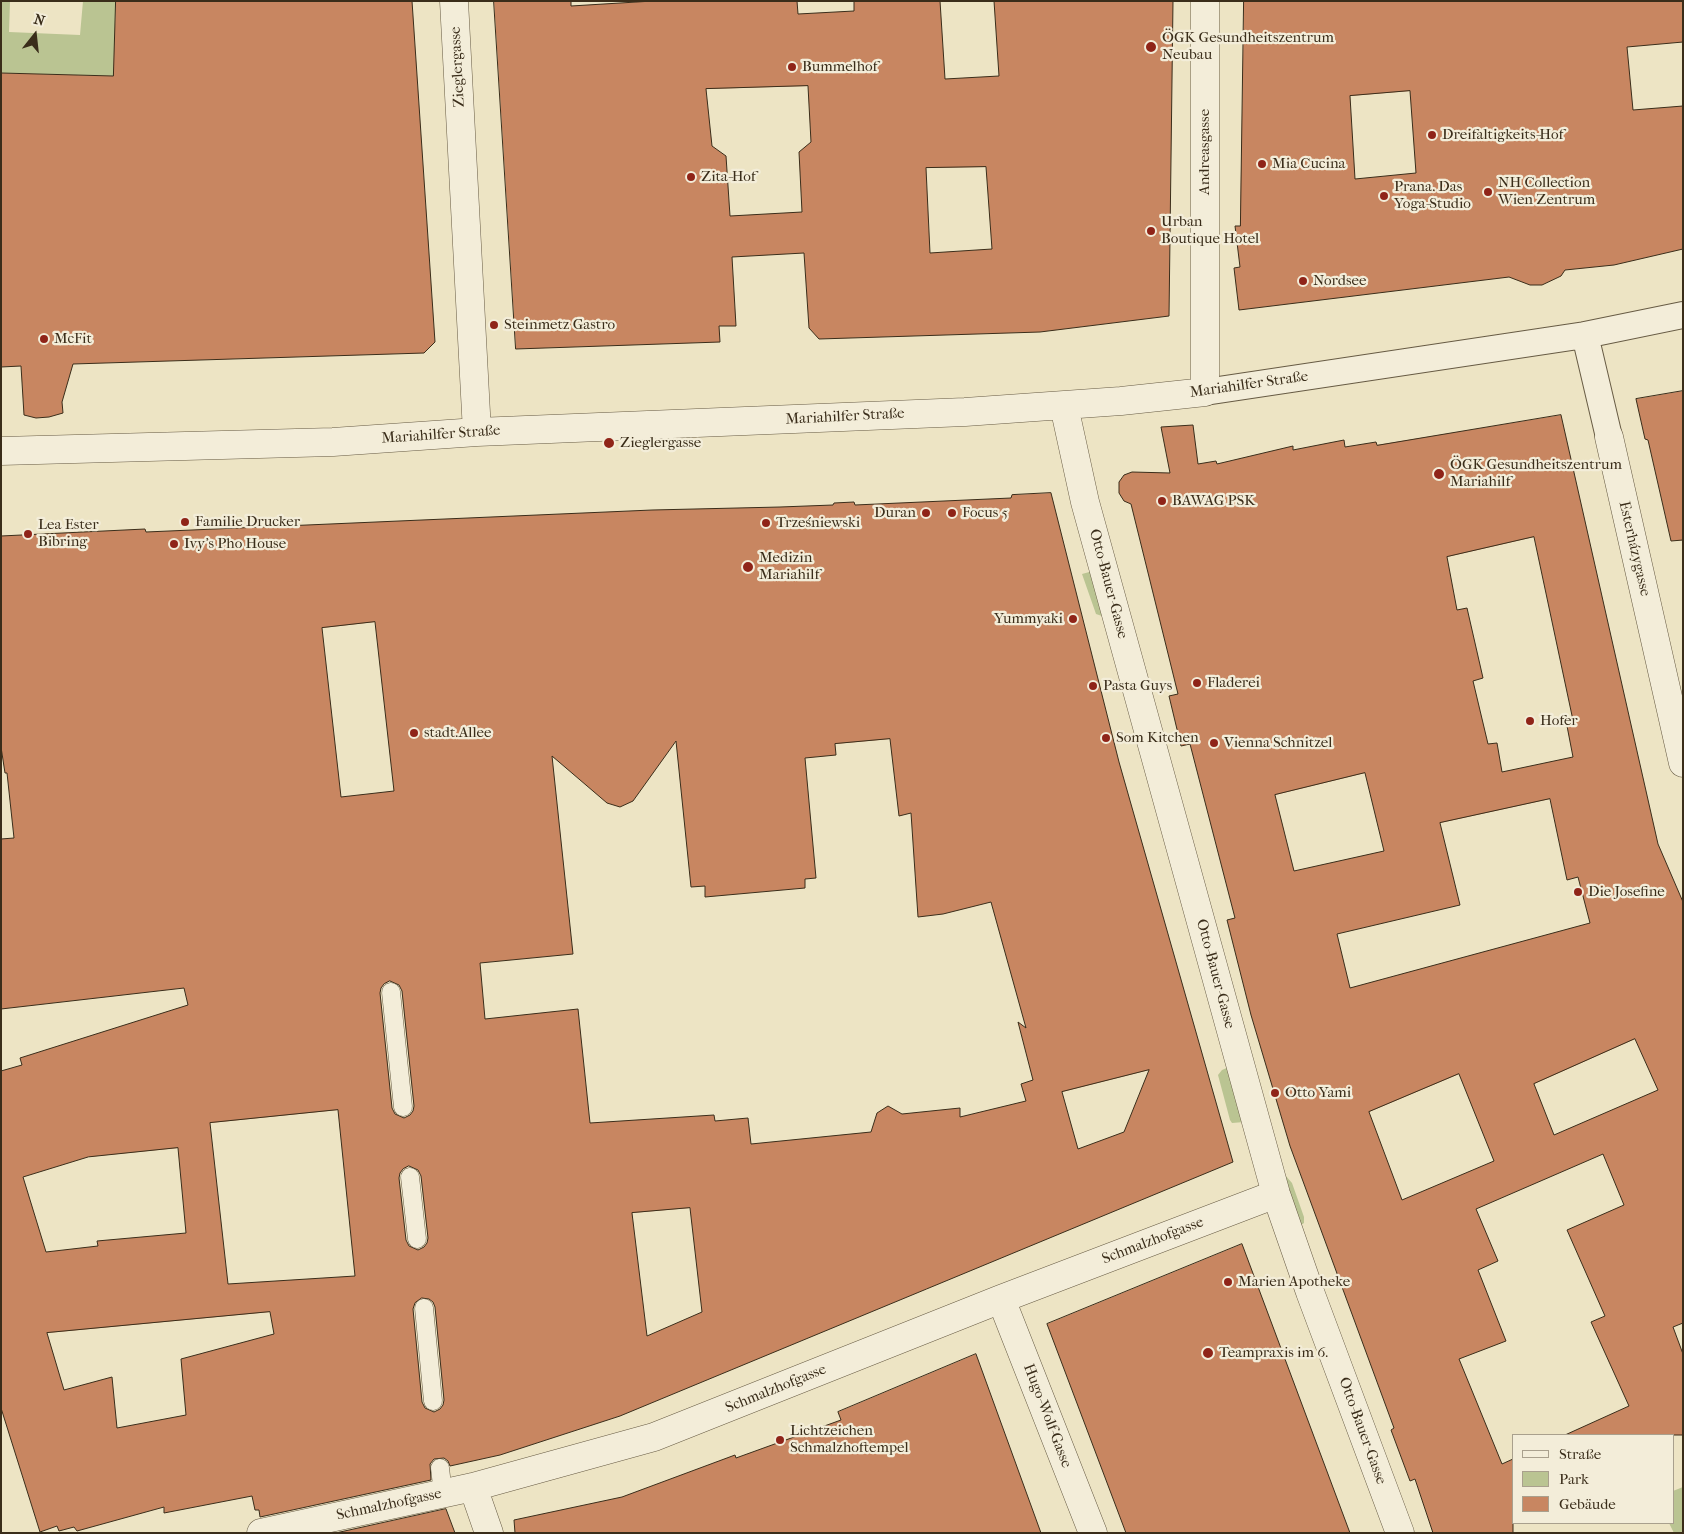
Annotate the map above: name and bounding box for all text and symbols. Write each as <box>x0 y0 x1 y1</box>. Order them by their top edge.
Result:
north arrow <box>10 10 60 60</box>
text: N <box>32 10 47 30</box>
street label: Zieglergasse <box>447 26 469 108</box>
place label: ÖGK Gesundheitszentrum Neubau <box>1162 29 1334 64</box>
marker: ÖGK Gesundheitszentrum Neubau <box>1144 40 1158 54</box>
place label: Bummelhof <box>802 58 877 76</box>
marker: Bummelhof <box>786 61 798 73</box>
street label: Andreasgasse <box>1196 109 1214 195</box>
place label: Dreifaltigkeits-Hof <box>1442 126 1563 144</box>
marker: Dreifaltigkeits-Hof <box>1426 129 1438 141</box>
place label: Mia Cucina <box>1272 155 1346 173</box>
marker: Mia Cucina <box>1256 158 1268 170</box>
place label: Zita-Hof <box>701 168 756 186</box>
marker: Zita-Hof <box>685 171 697 183</box>
place label: NH Collection Wien Zentrum <box>1498 174 1595 209</box>
place label: Prana. Das Yoga-Studio <box>1394 178 1471 213</box>
marker: NH Collection Wien Zentrum <box>1482 186 1494 198</box>
marker: Prana. Das Yoga-Studio <box>1378 190 1390 202</box>
place label: Urban Boutique Hotel <box>1161 213 1259 248</box>
marker: Urban Boutique Hotel <box>1145 225 1157 237</box>
place label: Nordsee <box>1313 272 1366 290</box>
marker: Nordsee <box>1297 275 1309 287</box>
place label: Steinmetz Gastro <box>504 316 615 334</box>
marker: Steinmetz Gastro <box>488 319 500 331</box>
place label: McFit <box>54 330 92 348</box>
marker: McFit <box>38 333 50 345</box>
street label: Mariahilfer Straße <box>1189 368 1309 402</box>
street label: Mariahilfer Straße <box>785 405 905 429</box>
street label: Mariahilfer Straße <box>381 422 501 448</box>
place label: Zieglergasse <box>620 434 701 452</box>
marker: Zieglergasse <box>602 436 616 450</box>
place label: ÖGK Gesundheitszentrum Mariahilf <box>1450 456 1622 491</box>
marker: ÖGK Gesundheitszentrum Mariahilf <box>1432 467 1446 481</box>
place label: BAWAG PSK <box>1172 492 1255 510</box>
marker: BAWAG PSK <box>1156 495 1168 507</box>
street label: Esterházygasse <box>1614 500 1654 598</box>
place label: Duran <box>874 504 916 522</box>
place label: Focus 5 <box>962 504 1008 522</box>
marker: Duran <box>920 507 932 519</box>
marker: Focus 5 <box>946 507 958 519</box>
place label: Familie Drucker <box>195 513 300 531</box>
place label: Trześniewski <box>776 514 860 532</box>
place label: Lea Ester Bibring <box>38 516 99 551</box>
marker: Familie Drucker <box>179 516 191 528</box>
marker: Trześniewski <box>760 517 772 529</box>
street label: Otto-Bauer-Gasse <box>1085 527 1131 641</box>
marker: Lea Ester Bibring <box>22 528 34 540</box>
place label: Ivy's Pho House <box>184 535 286 553</box>
marker: Ivy's Pho House <box>168 538 180 550</box>
place label: Medizin Mariahilf <box>759 549 819 584</box>
marker: Medizin Mariahilf <box>741 560 755 574</box>
place label: Yummyaki <box>994 610 1063 628</box>
marker: Yummyaki <box>1067 613 1079 625</box>
place label: Fladerei <box>1207 674 1260 692</box>
place label: Pasta Guys <box>1103 677 1172 695</box>
marker: Fladerei <box>1191 677 1203 689</box>
marker: Pasta Guys <box>1087 680 1099 692</box>
place label: Hofer <box>1540 712 1578 730</box>
marker: Hofer <box>1524 715 1536 727</box>
place label: stadt.Allee <box>424 724 491 742</box>
marker: stadt.Allee <box>408 727 420 739</box>
place label: Som Kitchen <box>1116 729 1199 747</box>
marker: Som Kitchen <box>1100 732 1112 744</box>
place label: Vienna Schnitzel <box>1224 734 1332 752</box>
marker: Vienna Schnitzel <box>1208 737 1220 749</box>
place label: Die Josefine <box>1588 883 1665 901</box>
marker: Die Josefine <box>1572 886 1584 898</box>
street label: Otto-Bauer-Gasse <box>1192 917 1238 1031</box>
place label: Otto Yami <box>1285 1084 1351 1102</box>
marker: Otto Yami <box>1269 1087 1281 1099</box>
street label: Schmalzhofgasse <box>1100 1213 1206 1269</box>
place label: Marien Apotheke <box>1238 1273 1350 1291</box>
marker: Marien Apotheke <box>1222 1276 1234 1288</box>
place label: Teampraxis im 6. <box>1219 1344 1328 1362</box>
marker: Teampraxis im 6. <box>1201 1346 1215 1360</box>
street label: Schmalzhofgasse <box>723 1361 829 1417</box>
street label: Hugo-Wolf-Gasse <box>1019 1361 1075 1471</box>
street label: Otto-Bauer-Gasse <box>1334 1375 1390 1487</box>
place label: Lichtzeichen Schmalzhoftempel <box>790 1422 909 1457</box>
marker: Lichtzeichen Schmalzhoftempel <box>774 1434 786 1446</box>
legend <box>1512 1434 1674 1524</box>
text: Straße <box>1559 1445 1601 1463</box>
text: Park <box>1559 1470 1589 1488</box>
street label: Schmalzhofgasse <box>335 1485 443 1525</box>
text: Gebäude <box>1559 1495 1616 1513</box>

